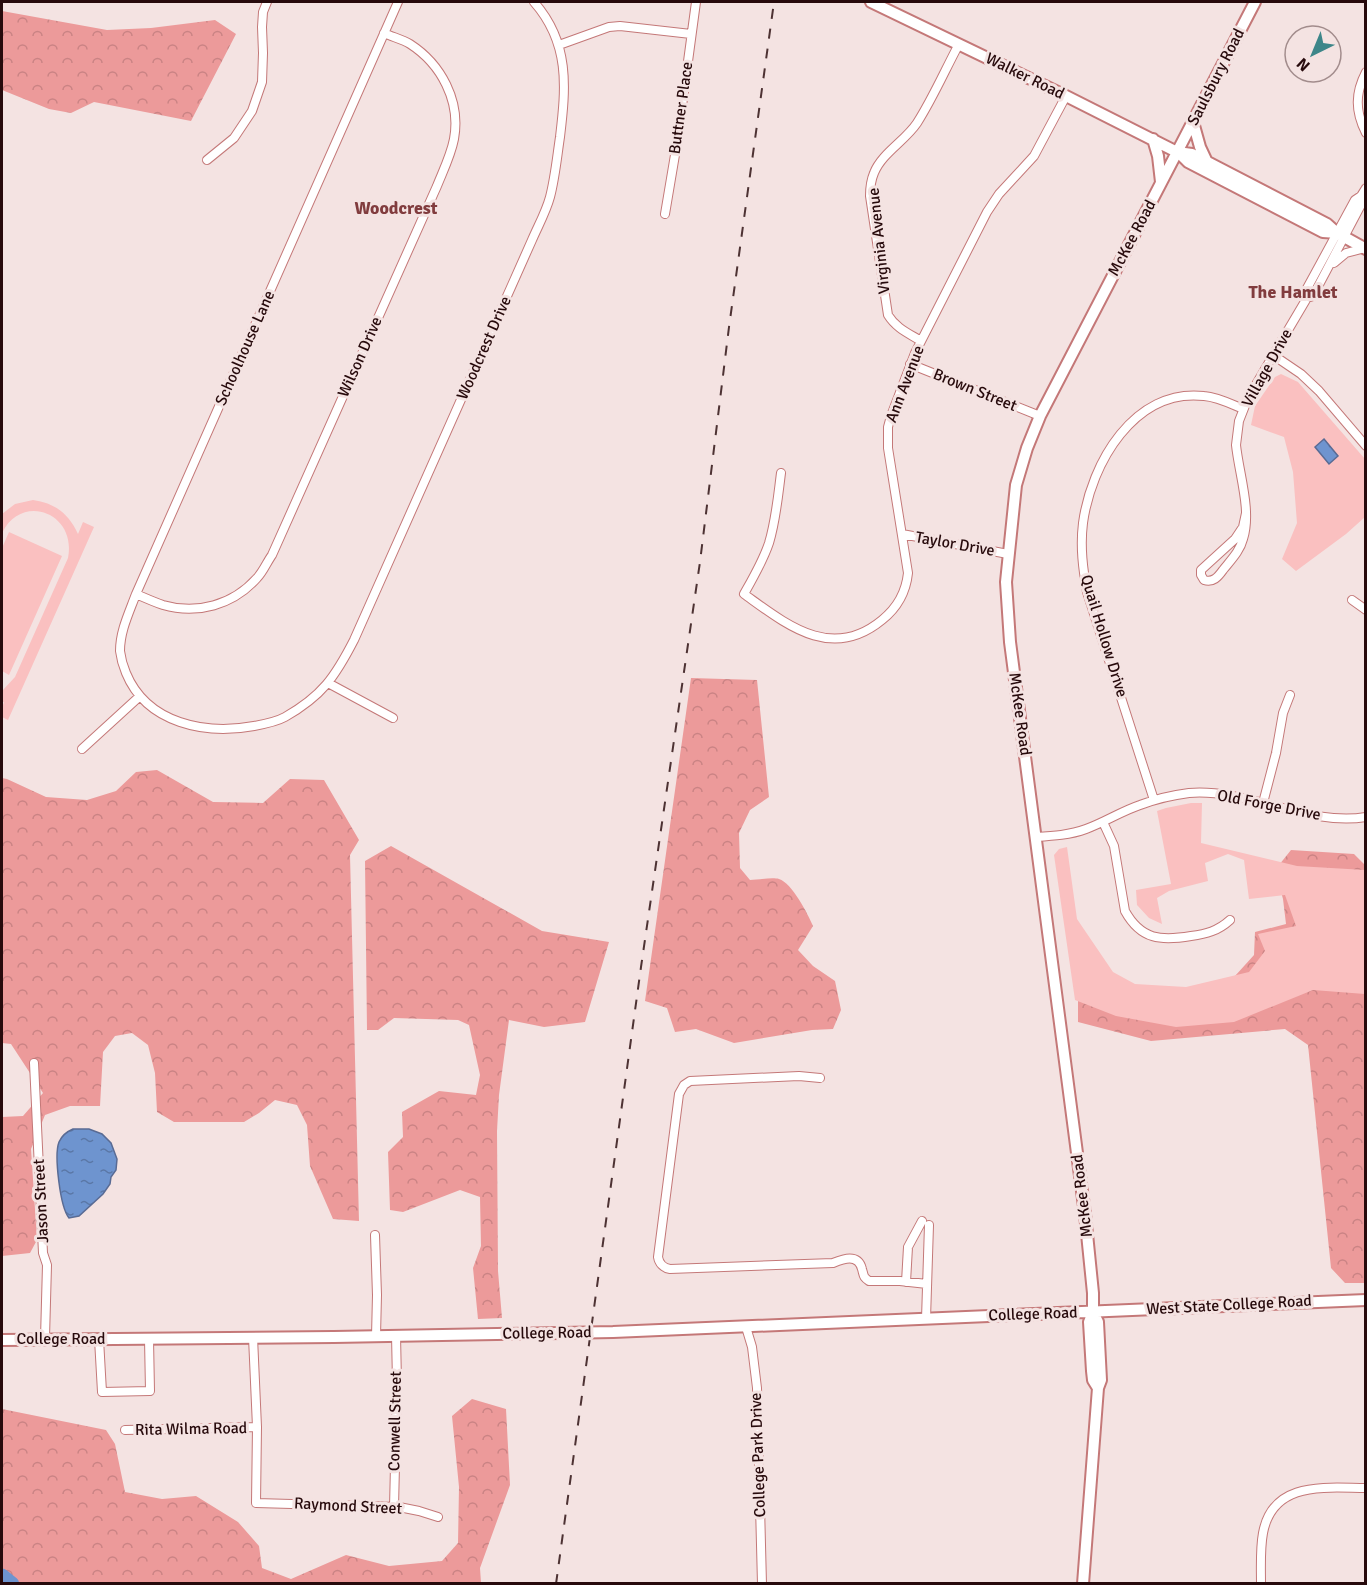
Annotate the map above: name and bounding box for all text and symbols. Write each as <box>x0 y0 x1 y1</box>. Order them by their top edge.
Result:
north arrow <box>1283 24 1343 84</box>
street label: Saulsbury Road <box>1183 25 1249 129</box>
street label: Walker Road <box>982 48 1068 104</box>
text: N <box>1293 53 1314 75</box>
street label: Buttner Place <box>665 61 697 155</box>
street label: Virginia Avenue <box>863 187 895 295</box>
street label: McKee Road <box>1104 196 1160 280</box>
district label: Woodcrest <box>354 197 438 219</box>
district label: The Hamlet <box>1248 281 1338 303</box>
street label: Schoolhouse Lane <box>211 287 279 409</box>
street label: Woodcrest Drive <box>452 293 516 403</box>
street label: Wilson Drive <box>333 314 387 400</box>
street label: Village Drive <box>1237 325 1297 411</box>
street label: Ann Avenue <box>881 343 929 425</box>
street label: Brown Street <box>930 364 1020 416</box>
street label: Taylor Drive <box>914 527 996 561</box>
street label: Quail Hollow Drive <box>1076 572 1132 700</box>
street label: McKee Road <box>1004 671 1036 757</box>
street label: Old Forge Drive <box>1216 785 1322 825</box>
street label: McKee Road <box>1067 1153 1097 1239</box>
street label: Jason Street <box>29 1158 53 1244</box>
street label: West State College Road <box>1146 1291 1312 1319</box>
street label: College Road <box>988 1302 1078 1326</box>
street label: College Road <box>502 1322 592 1344</box>
street label: College Road <box>16 1329 106 1349</box>
street label: Conwell Street <box>384 1370 406 1471</box>
street label: College Park Drive <box>746 1392 770 1518</box>
street label: Rita Wilma Road <box>135 1418 247 1440</box>
street label: Raymond Street <box>293 1493 403 1519</box>

